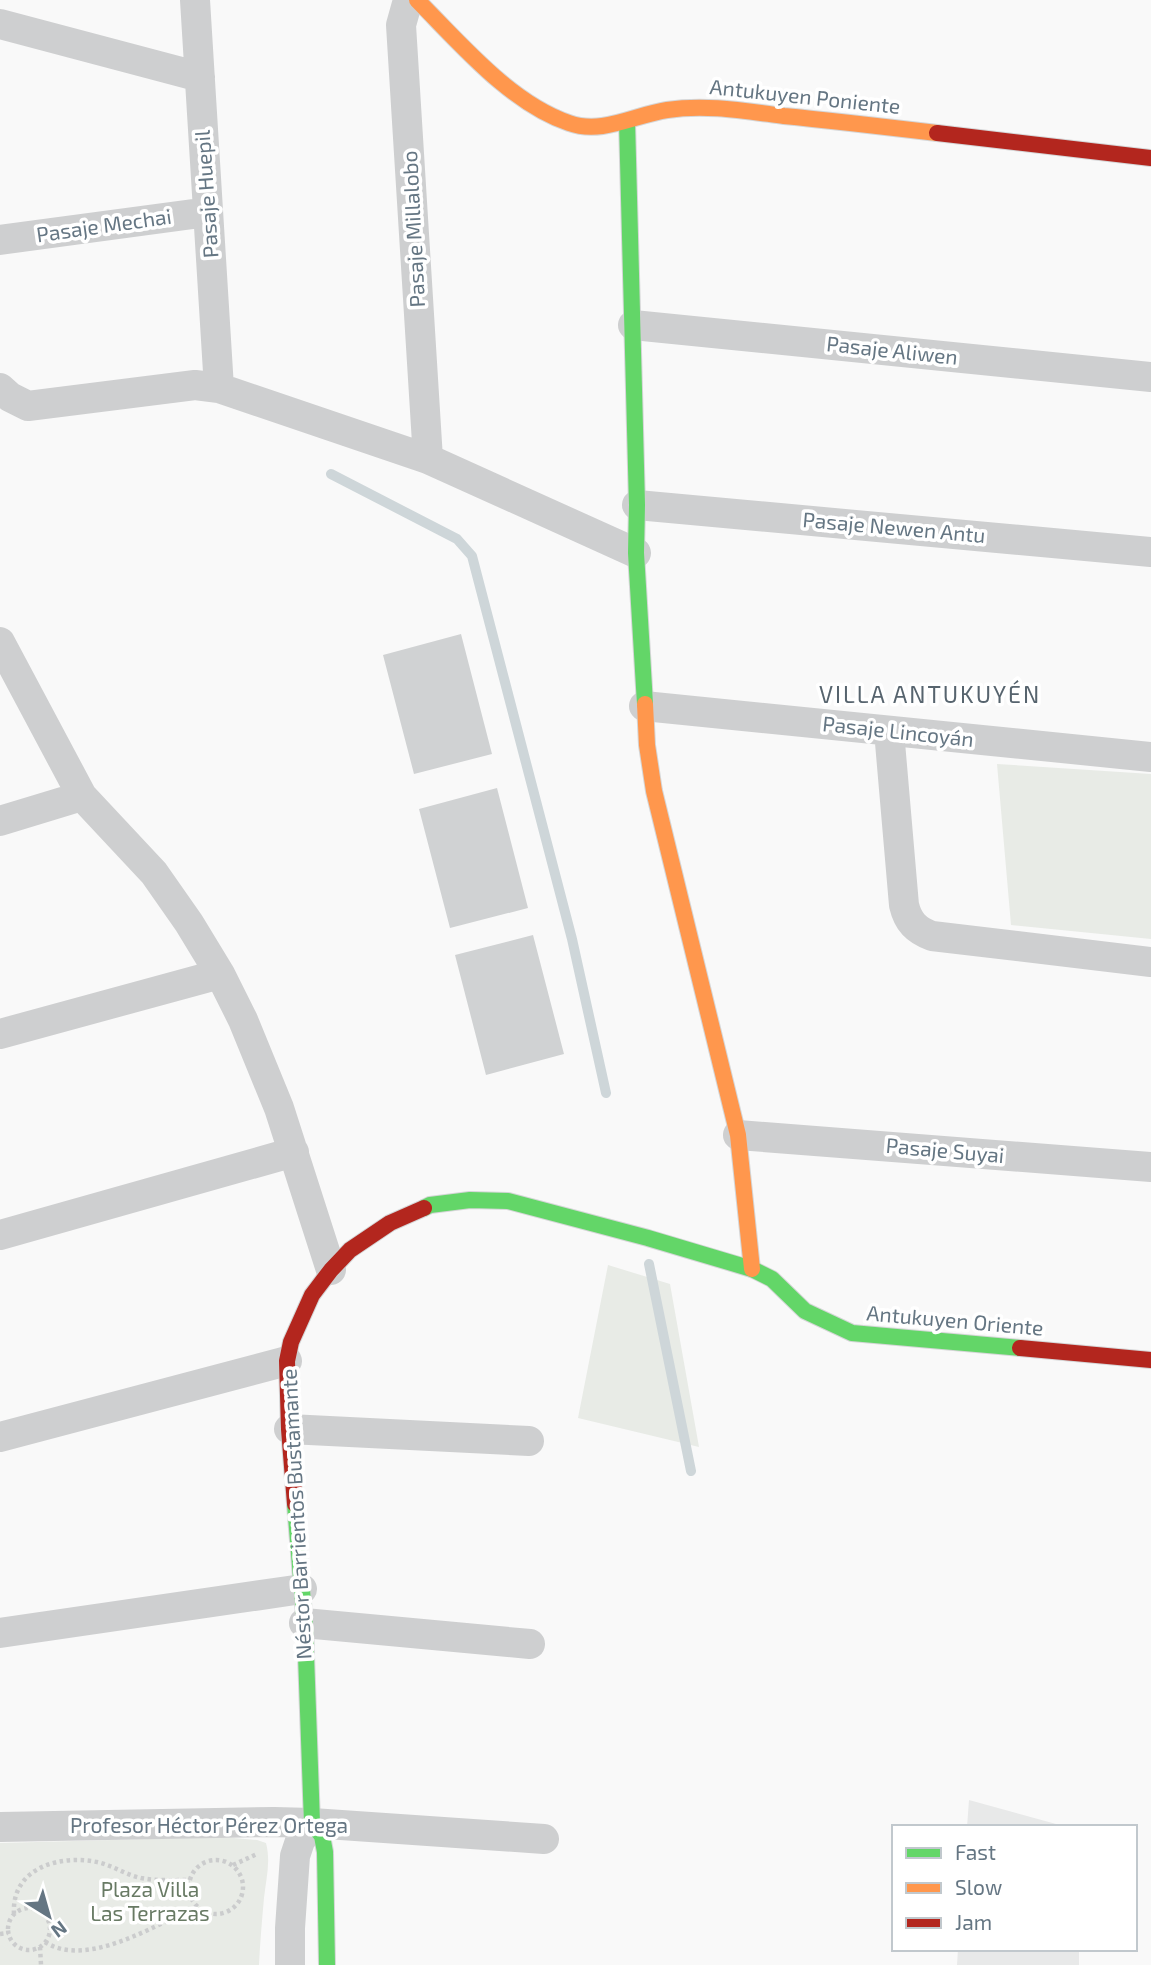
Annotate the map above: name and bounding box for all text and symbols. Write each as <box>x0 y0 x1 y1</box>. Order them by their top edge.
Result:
street label: Antukuyen Poniente <box>709 73 902 118</box>
street label: Pasaje Huepil <box>189 128 223 259</box>
street label: Pasaje Millalobo <box>396 150 430 308</box>
street label: Pasaje Mechai <box>35 203 173 247</box>
street label: Pasaje Aliwen <box>825 330 959 370</box>
street label: Pasaje Newen Antu <box>802 506 987 548</box>
district label: VILLA ANTUKUYÉN <box>819 680 1041 708</box>
street label: Pasaje Lincoyán <box>821 710 975 752</box>
street label: Pasaje Suyai <box>885 1132 1005 1168</box>
street label: Antukuyen Oriente <box>866 1299 1045 1340</box>
street label: Néstor Barrientos Bustamante <box>275 1368 316 1660</box>
street label: Profesor Héctor Pérez Ortega <box>70 1812 348 1837</box>
legend <box>892 1825 1137 1951</box>
text: Fast <box>955 1839 996 1864</box>
text: Slow <box>955 1874 1002 1899</box>
park label: Plaza Villa Las Terrazas <box>90 1876 210 1925</box>
north arrow <box>14 1881 84 1951</box>
text: Jam <box>955 1909 992 1934</box>
text: N <box>47 1917 72 1943</box>

